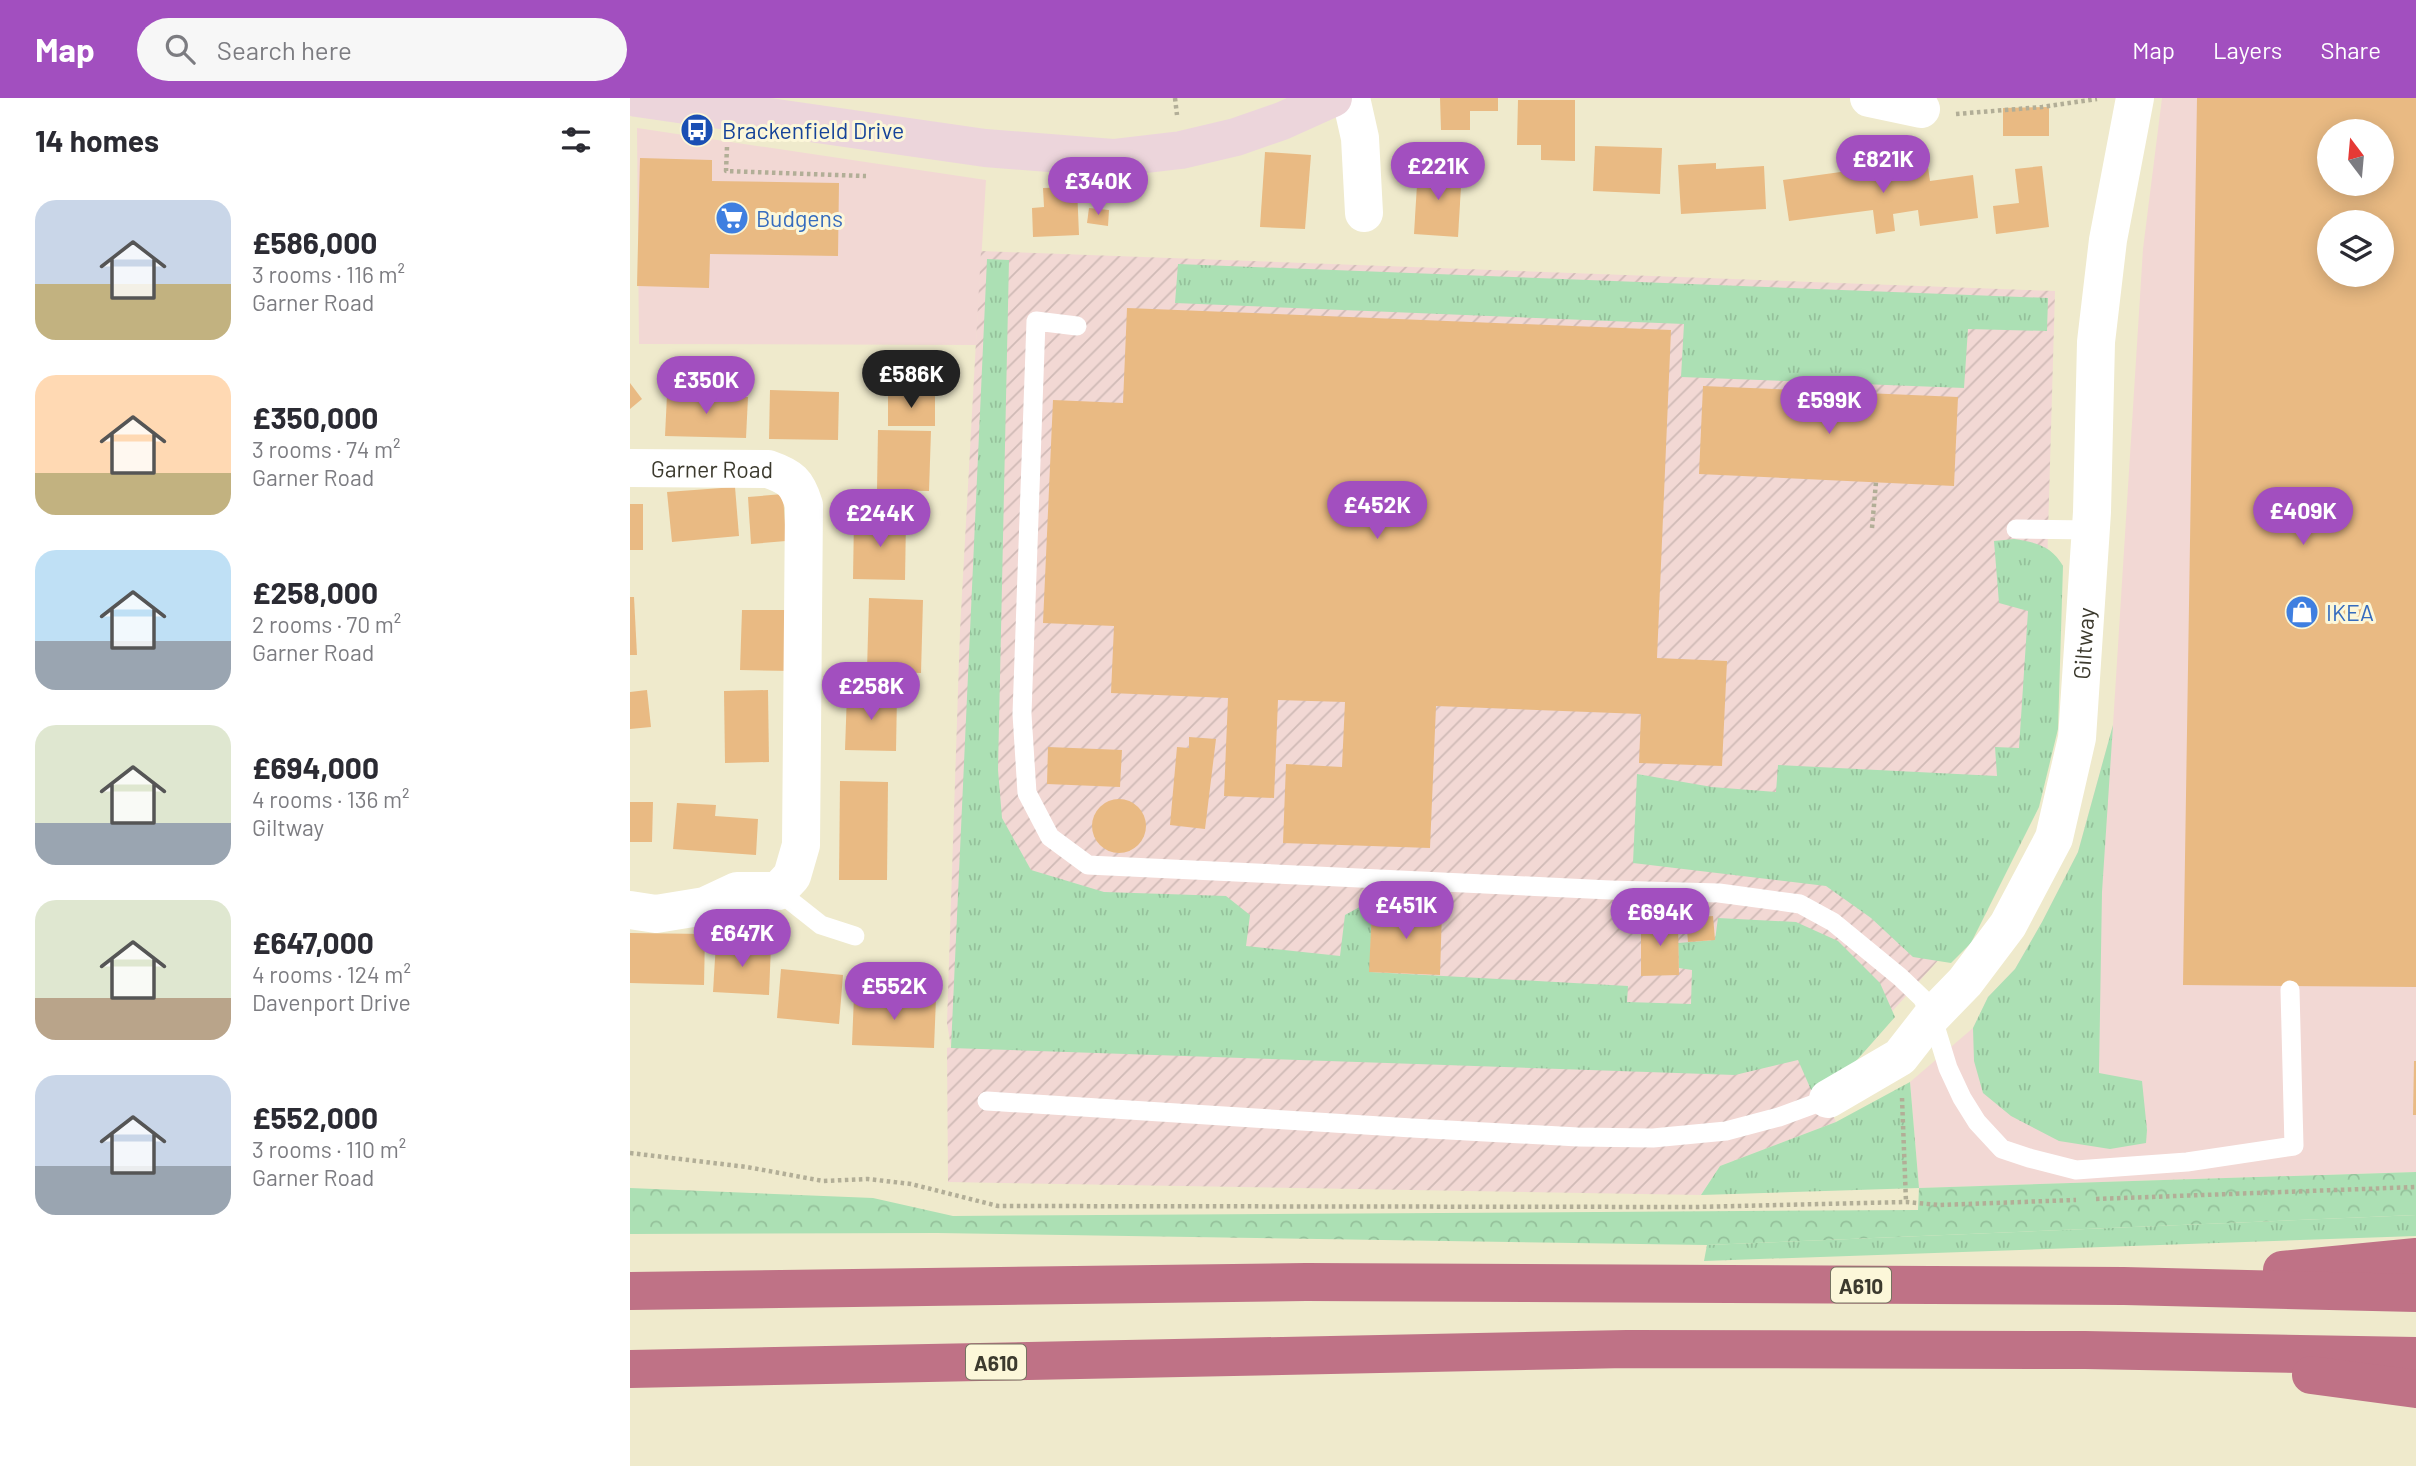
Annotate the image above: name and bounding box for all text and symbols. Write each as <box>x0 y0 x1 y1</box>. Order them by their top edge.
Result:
search box <box>137 18 627 81</box>
text: Map <box>35 29 95 69</box>
icon: search <box>161 30 199 68</box>
text: Search here <box>217 34 352 65</box>
text: Map <box>2132 35 2175 64</box>
text: Layers <box>2213 35 2282 64</box>
text: Share <box>2320 35 2381 64</box>
bus stop icon: Brackenfield Drive <box>678 111 716 149</box>
place label: Brackenfield Drive <box>722 116 904 144</box>
north arrow <box>2317 119 2394 196</box>
map controls <box>2317 119 2394 287</box>
icon: filters <box>557 121 595 159</box>
text: 14 homes <box>35 122 159 158</box>
pin: £821K <box>1834 136 1932 195</box>
pin: £221K <box>1389 142 1487 202</box>
text: £821K <box>1852 144 1914 172</box>
text: £221K <box>1407 151 1469 179</box>
pin: £340K <box>1049 158 1147 217</box>
text: £340K <box>1064 166 1132 194</box>
supermarket icon: Budgens <box>713 199 751 237</box>
place label: Budgens <box>756 204 843 232</box>
button: layers <box>2317 210 2394 287</box>
text: £586,000 <box>252 224 377 260</box>
icon: home <box>91 228 175 312</box>
text: 3 rooms · 116 m² <box>252 260 405 288</box>
text: Garner Road <box>252 288 374 316</box>
pin: £586K <box>862 350 960 410</box>
pin: £350K <box>657 356 755 416</box>
text: £586K <box>878 359 944 387</box>
text: £350K <box>673 365 739 393</box>
pin: £599K <box>1780 376 1878 436</box>
text: £599K <box>1796 385 1862 413</box>
text: £350,000 <box>252 399 378 435</box>
icon: home <box>91 403 175 487</box>
text: 3 rooms · 74 m² <box>252 435 401 463</box>
street label: Garner Road <box>651 454 773 483</box>
text: Garner Road <box>252 463 374 491</box>
pin: £452K <box>1328 482 1426 541</box>
pin: £409K <box>2254 488 2352 547</box>
pin: £244K <box>831 490 929 549</box>
text: £452K <box>1343 490 1411 518</box>
text: £409K <box>2269 496 2337 524</box>
text: £244K <box>845 498 915 526</box>
text: £258,000 <box>252 574 378 610</box>
icon: home <box>91 578 175 662</box>
shop icon: IKEA <box>2283 593 2321 631</box>
place label: IKEA <box>2326 598 2374 626</box>
street label: Giltway <box>2067 606 2100 680</box>
text: 2 rooms · 70 m² <box>252 610 401 638</box>
text: Garner Road <box>252 638 374 666</box>
pin: £258K <box>822 662 920 722</box>
text: £258K <box>838 671 904 699</box>
text: £694,000 <box>252 749 379 785</box>
icon: home <box>91 753 175 837</box>
text: 4 rooms · 136 m² <box>252 785 410 813</box>
text: Giltway <box>252 813 324 841</box>
pin: £451K <box>1357 882 1455 941</box>
pin: £694K <box>1611 888 1709 948</box>
text: £451K <box>1375 890 1437 918</box>
text: £694K <box>1627 897 1693 925</box>
pin: £647K <box>693 910 791 969</box>
text: £647K <box>710 918 774 946</box>
text: £647,000 <box>252 924 374 960</box>
icon: home <box>91 928 175 1012</box>
text: 4 rooms · 124 m² <box>252 960 411 988</box>
pin: £552K <box>845 962 943 1022</box>
text: £552K <box>861 971 927 999</box>
text: Davenport Drive <box>252 988 411 1016</box>
text: £552,000 <box>252 1099 378 1135</box>
icon: home <box>91 1103 175 1187</box>
text: 3 rooms · 110 m² <box>252 1135 406 1163</box>
text: Garner Road <box>252 1163 374 1191</box>
road number: A610 <box>1831 1268 1891 1302</box>
road number: A610 <box>966 1344 1026 1380</box>

